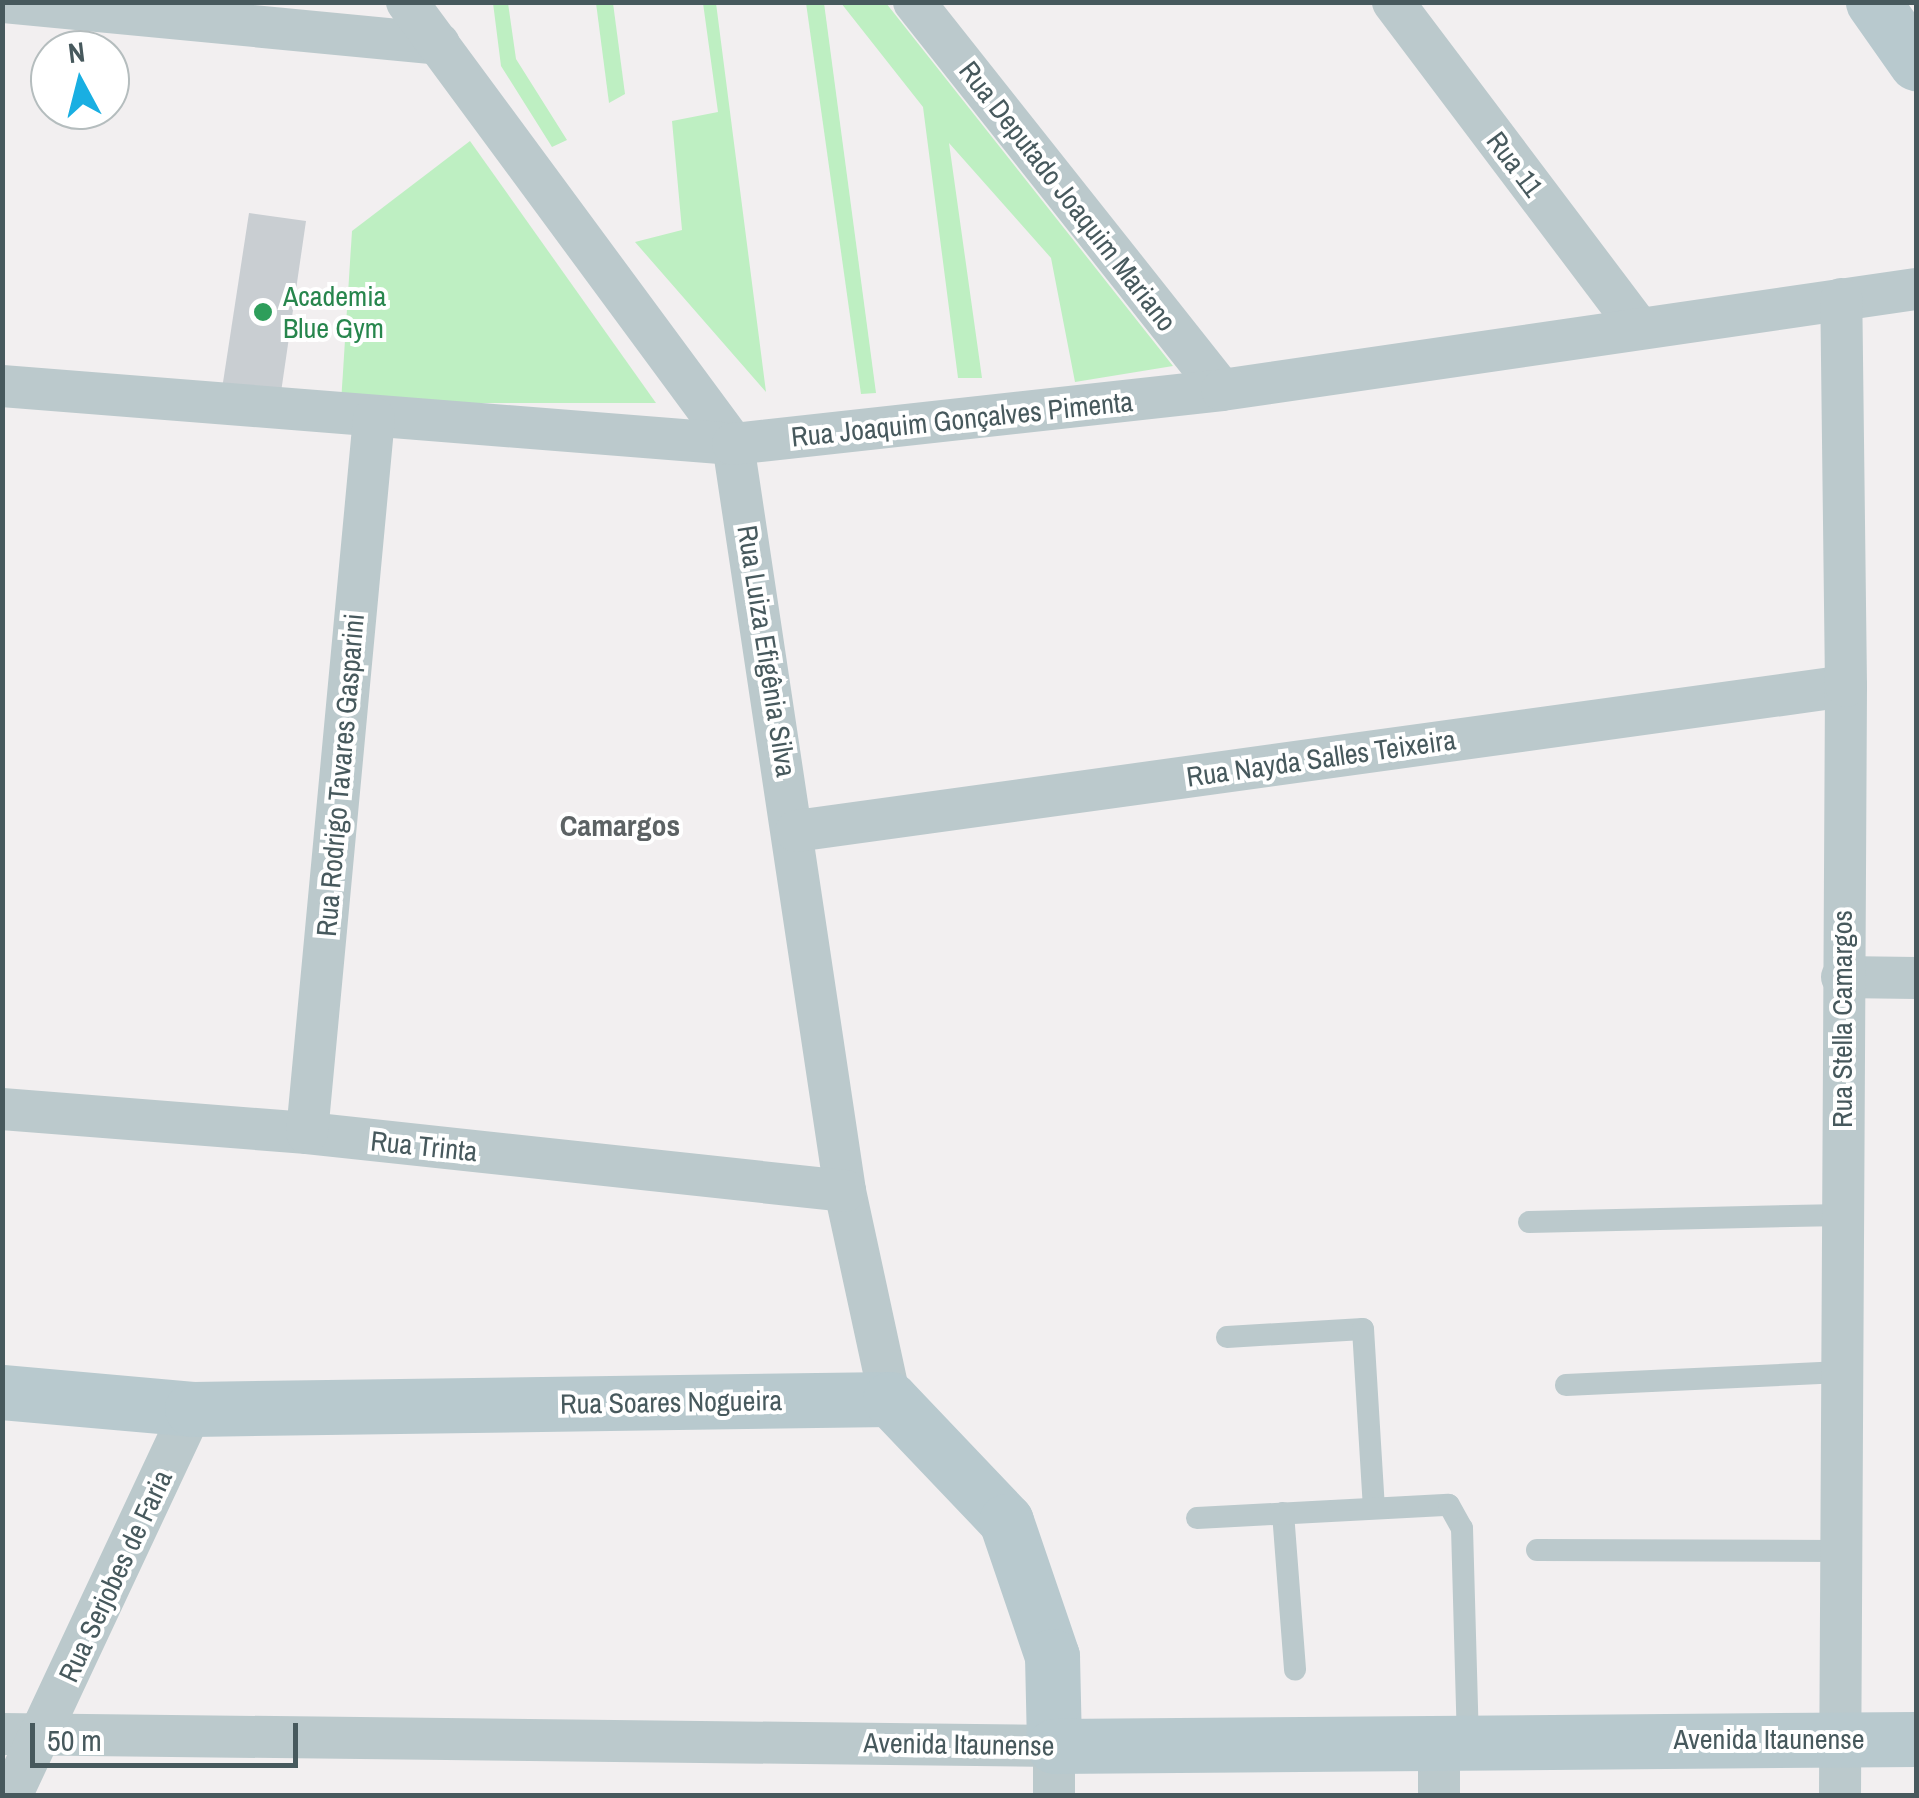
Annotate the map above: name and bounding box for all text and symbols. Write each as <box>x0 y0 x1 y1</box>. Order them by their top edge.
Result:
north arrow <box>30 30 130 130</box>
text: N <box>66 32 87 72</box>
street label: Rua Deputado Joaquim Mariano <box>952 54 1184 338</box>
street label: Rua 11 <box>1480 125 1550 203</box>
place label: Academia Blue Gym <box>283 279 386 345</box>
marker: Academia Blue Gym <box>252 301 274 323</box>
street label: Rua Joaquim Gonçalves Pimenta <box>790 384 1134 454</box>
street label: Rua Luiza Efigênia Silva <box>731 523 803 779</box>
street label: Rua Rodrigo Tavares Gasparini <box>309 612 371 938</box>
street label: Rua Nayda Salles Teixeira <box>1184 722 1458 794</box>
district label: Camargos <box>560 807 680 843</box>
street label: Rua Stella Camargos <box>1825 910 1859 1128</box>
street label: Rua Trinta <box>369 1124 479 1168</box>
street label: Rua Soares Nogueira <box>560 1383 782 1421</box>
street label: Rua Serjobes de Faria <box>51 1465 179 1687</box>
scale bar <box>35 1703 302 1765</box>
text: 50 m <box>47 1720 102 1760</box>
street label: Avenida Itaunense <box>1673 1722 1865 1756</box>
street label: Avenida Itaunense <box>863 1726 1055 1762</box>

